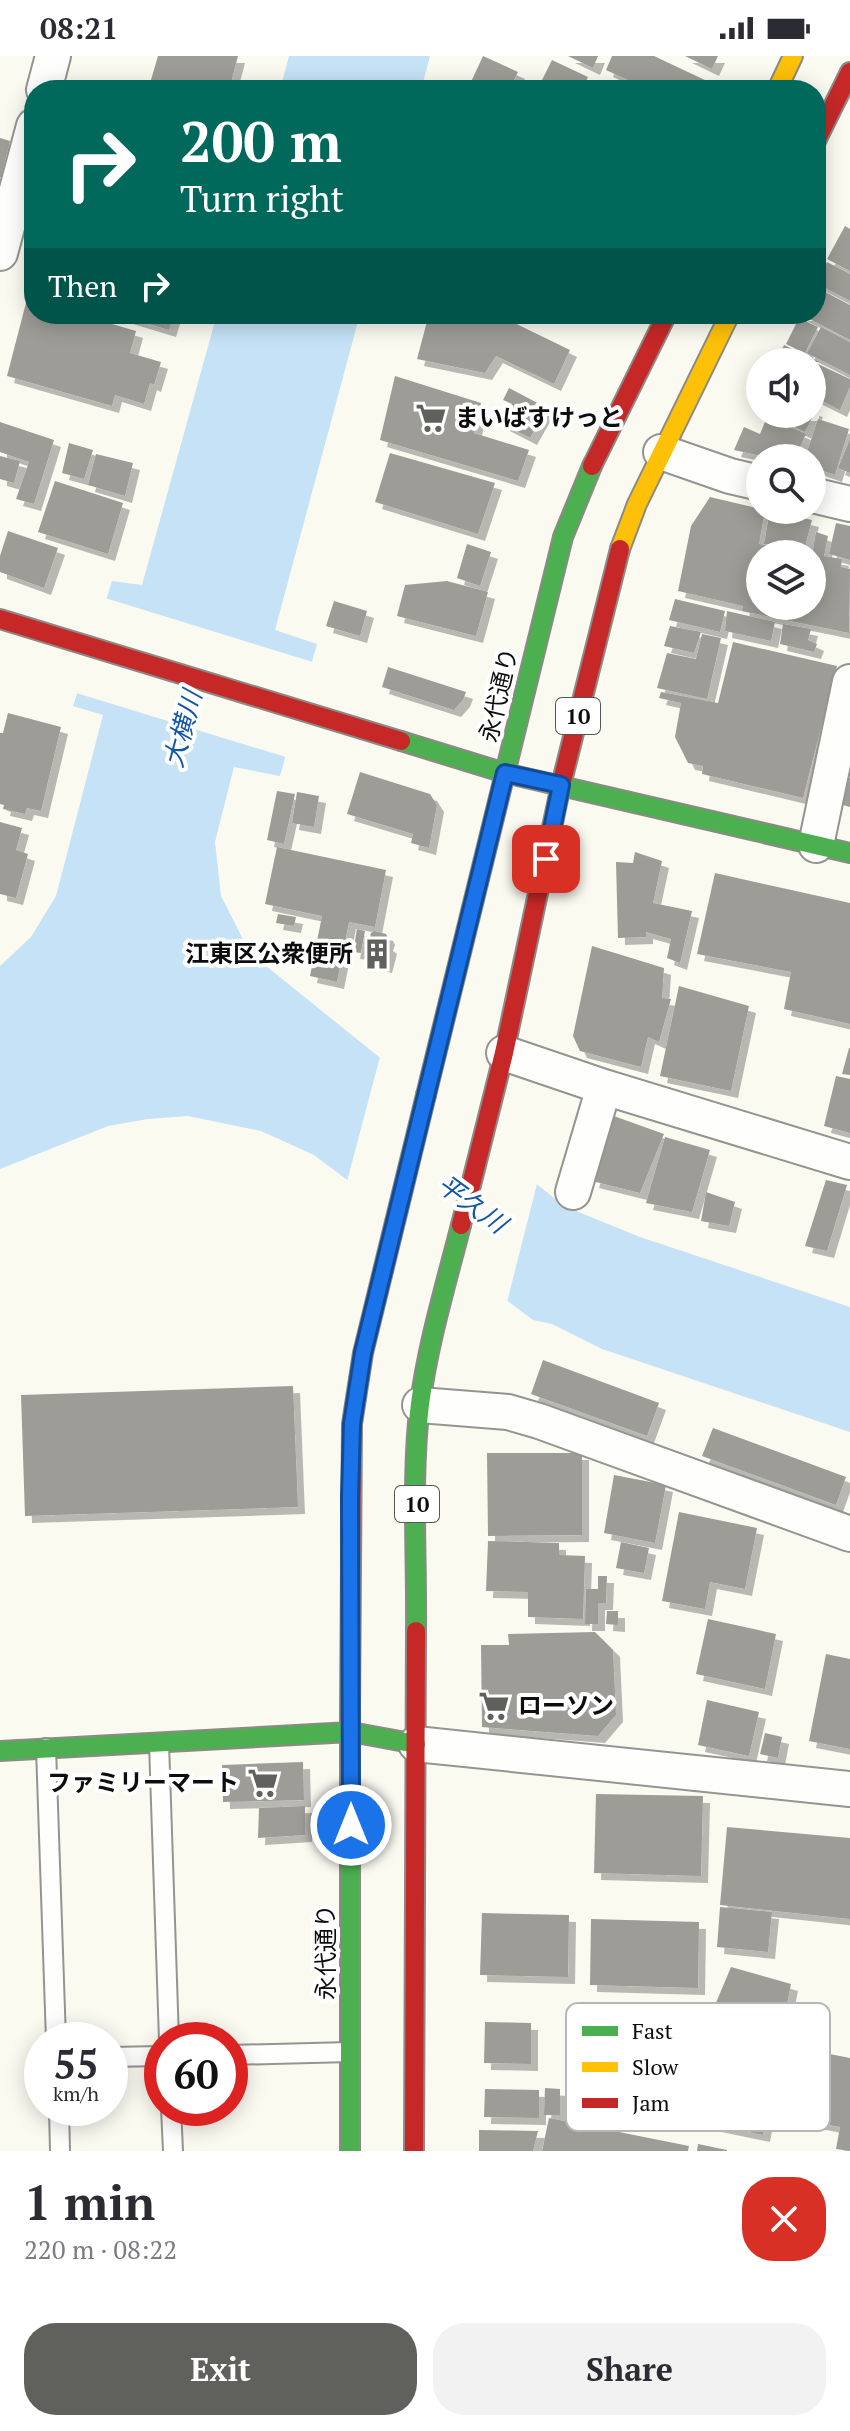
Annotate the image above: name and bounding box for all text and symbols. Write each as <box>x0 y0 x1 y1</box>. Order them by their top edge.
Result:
text: 08:21 <box>40 8 118 48</box>
text: 200 m <box>180 104 342 178</box>
icon: right <box>48 112 152 216</box>
text: Turn right <box>180 175 344 222</box>
icon: right <box>133 264 177 308</box>
text: Then <box>48 266 117 306</box>
map controls <box>746 348 826 620</box>
button: sound <box>746 348 826 428</box>
supermarket icon: まいばすけっと <box>414 401 448 435</box>
place label: まいばすけっと <box>455 401 623 433</box>
button: search <box>746 444 826 524</box>
button: layers <box>746 540 826 620</box>
street label: 永代通り <box>472 644 524 745</box>
water label: 大横川 <box>156 684 209 771</box>
road number: 10 <box>556 698 600 734</box>
pin <box>512 825 580 893</box>
icon: arrive <box>524 837 568 881</box>
place label: 江東区公衆便所 <box>185 937 353 969</box>
building icon: 江東区公衆便所 <box>360 937 394 971</box>
water label: 平久川 <box>431 1167 517 1242</box>
road number: 10 <box>395 1486 439 1522</box>
supermarket icon: ローソン <box>477 1689 511 1723</box>
place label: ローソン <box>518 1689 614 1721</box>
place label: ファミリーマート <box>47 1766 239 1798</box>
supermarket icon: ファミリーマート <box>246 1766 280 1800</box>
position arrow <box>309 1783 393 1867</box>
street label: 永代通り <box>309 1904 341 2000</box>
legend <box>566 2003 830 2131</box>
text: Fast <box>632 2016 673 2045</box>
speed limit sign: 60 <box>144 2022 248 2126</box>
text: 55 <box>53 2037 99 2090</box>
text: Slow <box>632 2052 679 2081</box>
text: km/h <box>53 2080 99 2107</box>
text: Jam <box>632 2088 670 2117</box>
text: 1 min <box>24 2170 155 2234</box>
button: close <box>742 2177 826 2261</box>
text: 220 m · 08:22 <box>24 2232 177 2266</box>
button: Exit <box>24 2323 417 2415</box>
button: Share <box>433 2323 826 2415</box>

